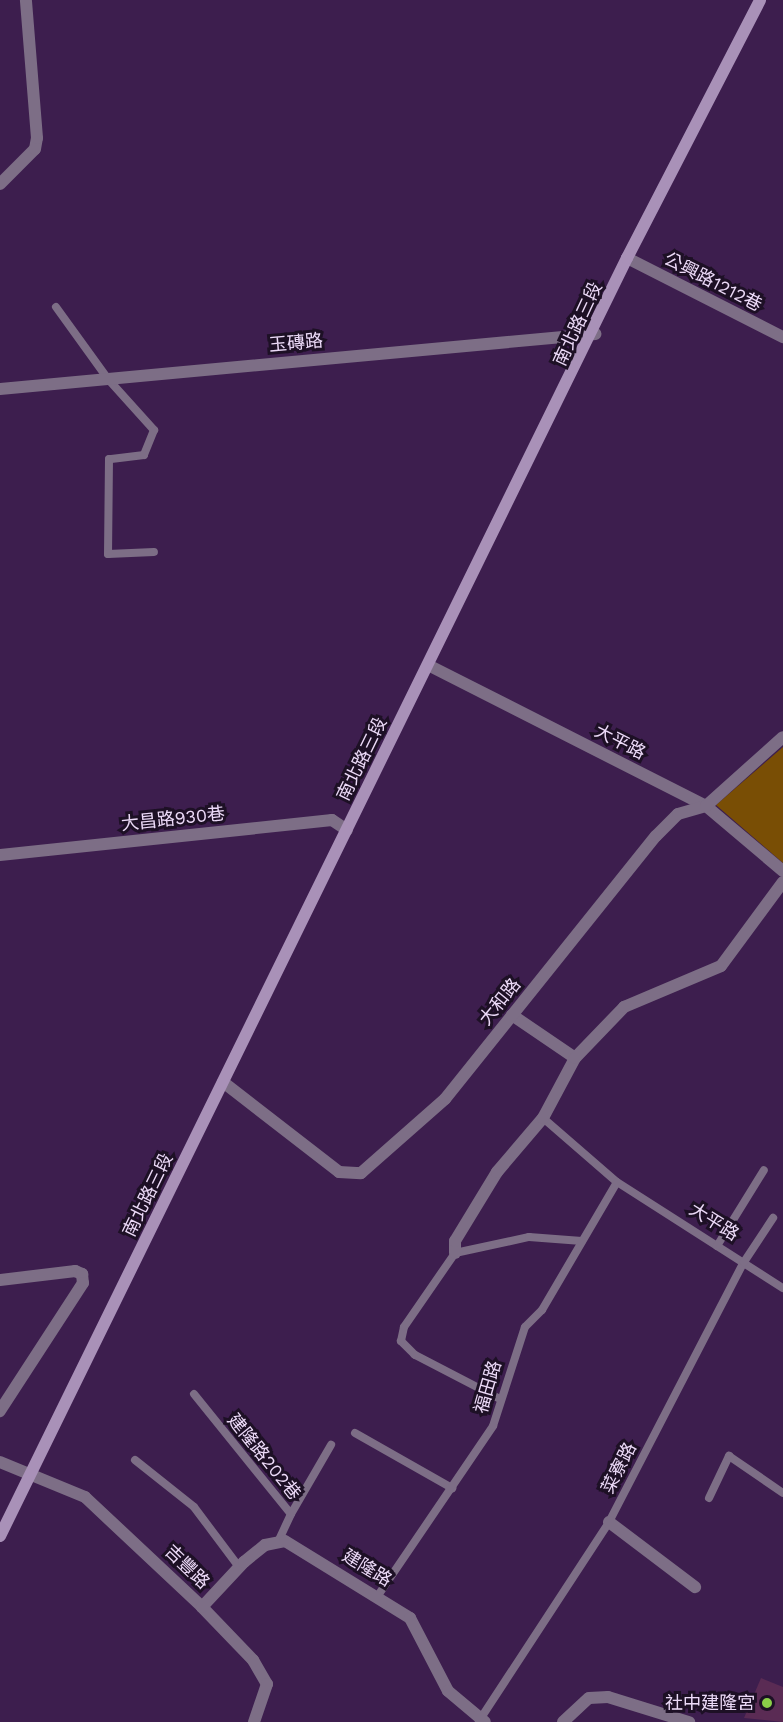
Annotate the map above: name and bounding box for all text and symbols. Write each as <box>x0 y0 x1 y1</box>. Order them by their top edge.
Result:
street label: 公興路1212巷 <box>660 248 766 316</box>
street label: 南北路三段 <box>549 279 607 369</box>
street label: 玉磚路 <box>268 330 324 356</box>
street label: 南北路三段 <box>333 714 391 804</box>
street label: 大平路 <box>591 720 649 764</box>
street label: 大昌路930巷 <box>120 803 226 835</box>
street label: 大和路 <box>475 974 525 1030</box>
street label: 南北路三段 <box>119 1150 177 1240</box>
street label: 大平路 <box>685 1199 743 1245</box>
street label: 福田路 <box>470 1358 506 1416</box>
street label: 建隆路202巷 <box>223 1410 305 1504</box>
street label: 菜寮路 <box>597 1439 641 1497</box>
street label: 吉豐路 <box>160 1540 214 1594</box>
street label: 建隆路 <box>338 1545 396 1591</box>
place label: 社中建隆宮 <box>665 1692 755 1714</box>
marker: 社中建隆宮 <box>760 1696 774 1710</box>

